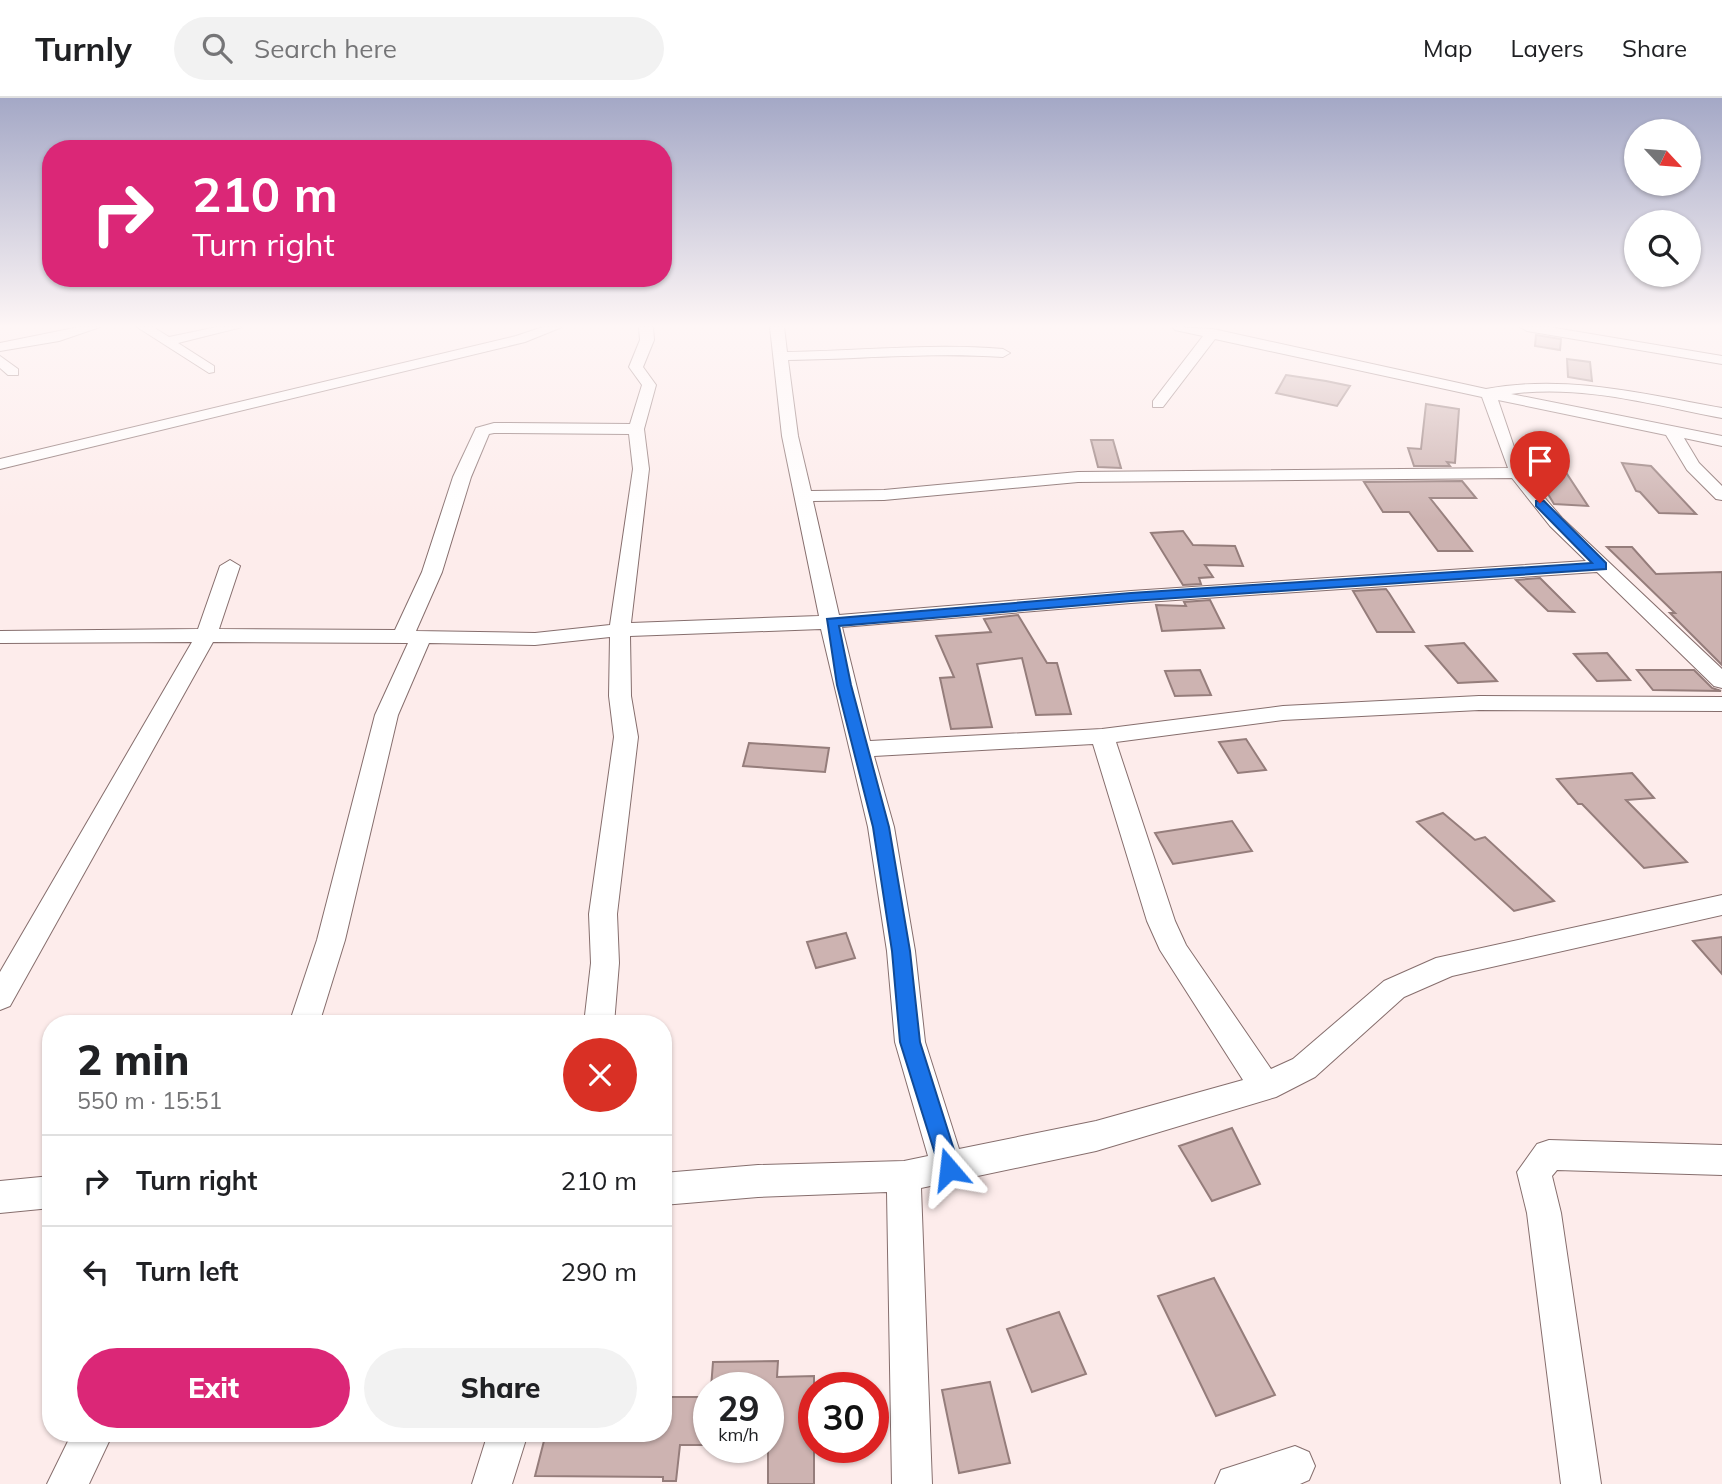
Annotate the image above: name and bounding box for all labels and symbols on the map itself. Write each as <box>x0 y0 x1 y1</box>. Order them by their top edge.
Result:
north arrow <box>1624 119 1701 196</box>
pin <box>1510 431 1570 503</box>
position arrow <box>912 1132 986 1206</box>
speed limit sign: 30 <box>798 1372 889 1463</box>

